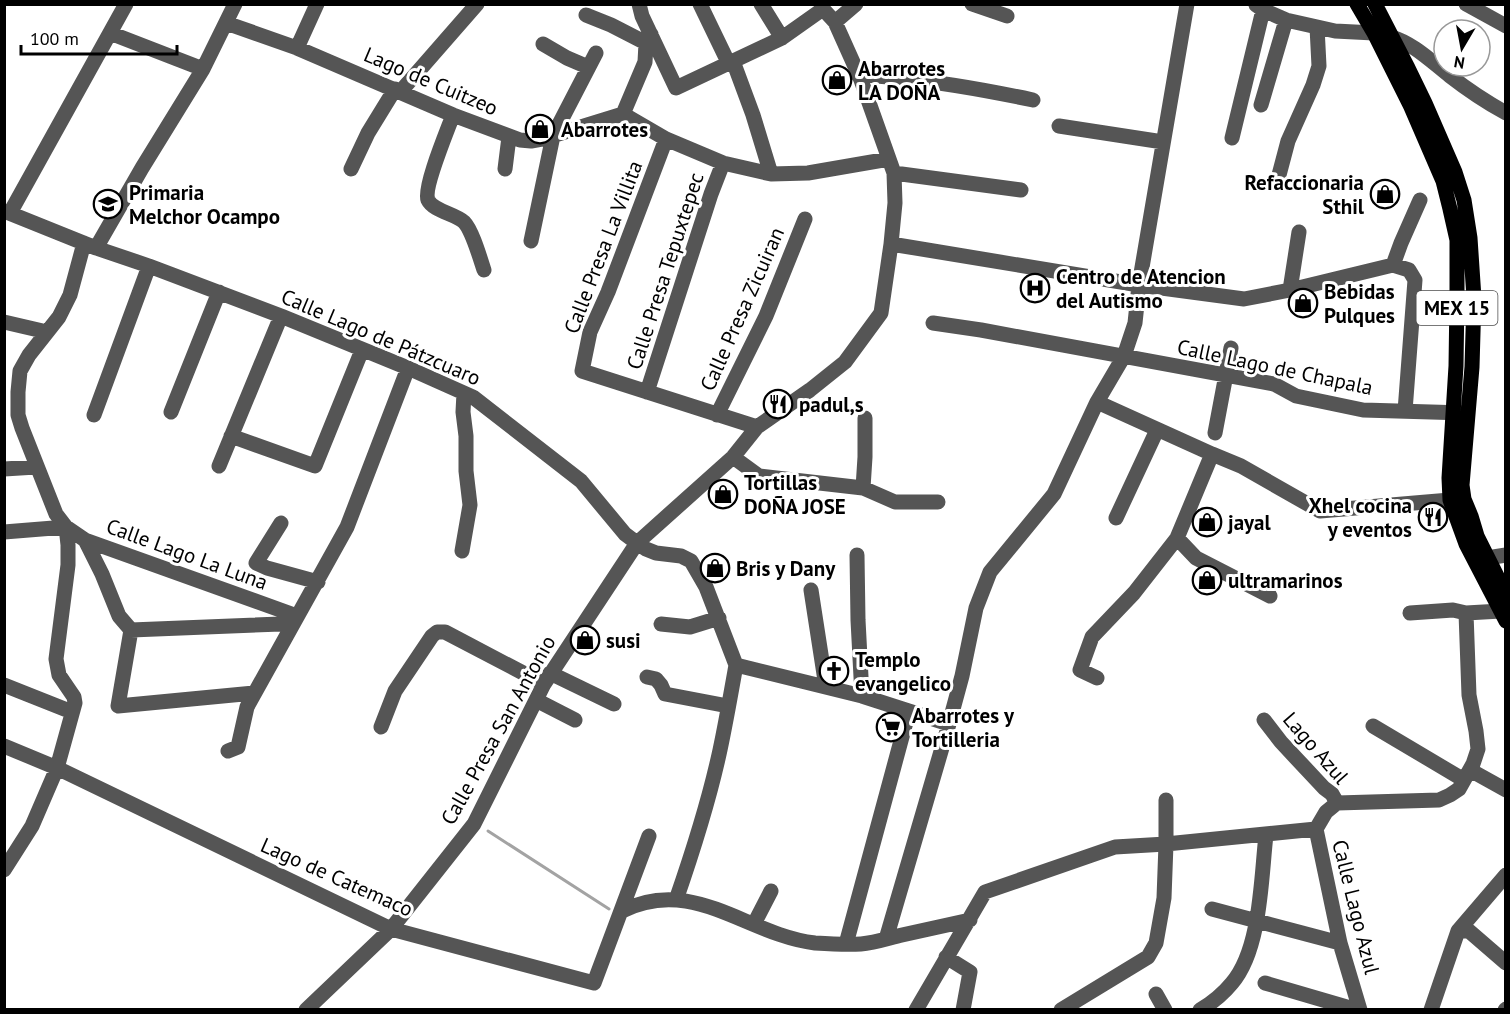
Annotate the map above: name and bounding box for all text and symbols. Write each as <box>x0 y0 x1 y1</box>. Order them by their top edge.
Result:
scale bar <box>21 18 177 56</box>
north arrow <box>1432 18 1492 78</box>
text: 100 m <box>30 27 79 50</box>
street label: Lago de Cuitzeo <box>360 41 502 121</box>
text: N <box>1452 52 1466 74</box>
place label: Abarrotes LA DOÑA <box>858 55 945 106</box>
shop icon: Abarrotes LA DOÑA <box>821 64 853 96</box>
shop icon: Abarrotes <box>524 113 556 145</box>
place label: Abarrotes <box>561 116 648 143</box>
street label: Calle Presa La Villita <box>558 157 648 337</box>
street label: Calle Presa Tepuxtepec <box>620 169 710 373</box>
place label: Refaccionaria Sthil <box>1244 169 1365 220</box>
shop icon: Refaccionaria Sthil <box>1369 178 1401 210</box>
place label: Primaria Melchor Ocampo <box>129 179 280 230</box>
school or university icon: Primaria Melchor Ocampo <box>92 188 124 220</box>
street label: Calle Presa Zicuiran <box>694 223 790 395</box>
place label: Centro de Atencion del Autismo <box>1056 263 1226 314</box>
hospital icon: Centro de Atencion del Autismo <box>1019 272 1051 304</box>
place label: Bebidas Pulques <box>1324 278 1395 329</box>
street label: Calle Lago de Pátzcuaro <box>277 283 485 391</box>
shop icon: Bebidas Pulques <box>1287 287 1319 319</box>
road number: MEX 15 <box>1416 291 1498 325</box>
street label: Calle Lago de Chapala <box>1175 333 1375 401</box>
restaurant icon: padul,s <box>762 388 794 420</box>
place label: padul,s <box>799 391 864 418</box>
place label: Tortillas DOÑA JOSE <box>744 469 846 520</box>
shop icon: Tortillas DOÑA JOSE <box>707 478 739 510</box>
place label: Xhel cocina y eventos <box>1308 492 1412 543</box>
restaurant icon: Xhel cocina y eventos <box>1417 501 1449 533</box>
shop icon: jayal <box>1191 506 1223 538</box>
place label: jayal <box>1227 509 1271 536</box>
street label: Calle Lago La Luna <box>103 512 271 596</box>
shop icon: Bris y Dany <box>699 552 731 584</box>
place label: Bris y Dany <box>736 555 836 582</box>
shop icon: ultramarinos <box>1191 564 1223 596</box>
place label: ultramarinos <box>1228 567 1343 594</box>
shop icon: susi <box>569 624 601 656</box>
place label: susi <box>606 627 641 654</box>
street label: Calle Presa San Antonio <box>435 631 561 829</box>
place label: Templo evangelico <box>855 646 951 697</box>
church icon: Templo evangelico <box>818 655 850 687</box>
place label: Abarrotes y Tortilleria <box>912 702 1015 753</box>
street label: Lago Azul <box>1277 706 1355 790</box>
supermarket icon: Abarrotes y Tortilleria <box>875 711 907 743</box>
street label: Lago de Catemaco <box>257 831 417 923</box>
street label: Calle Lago Azul <box>1326 837 1386 977</box>

